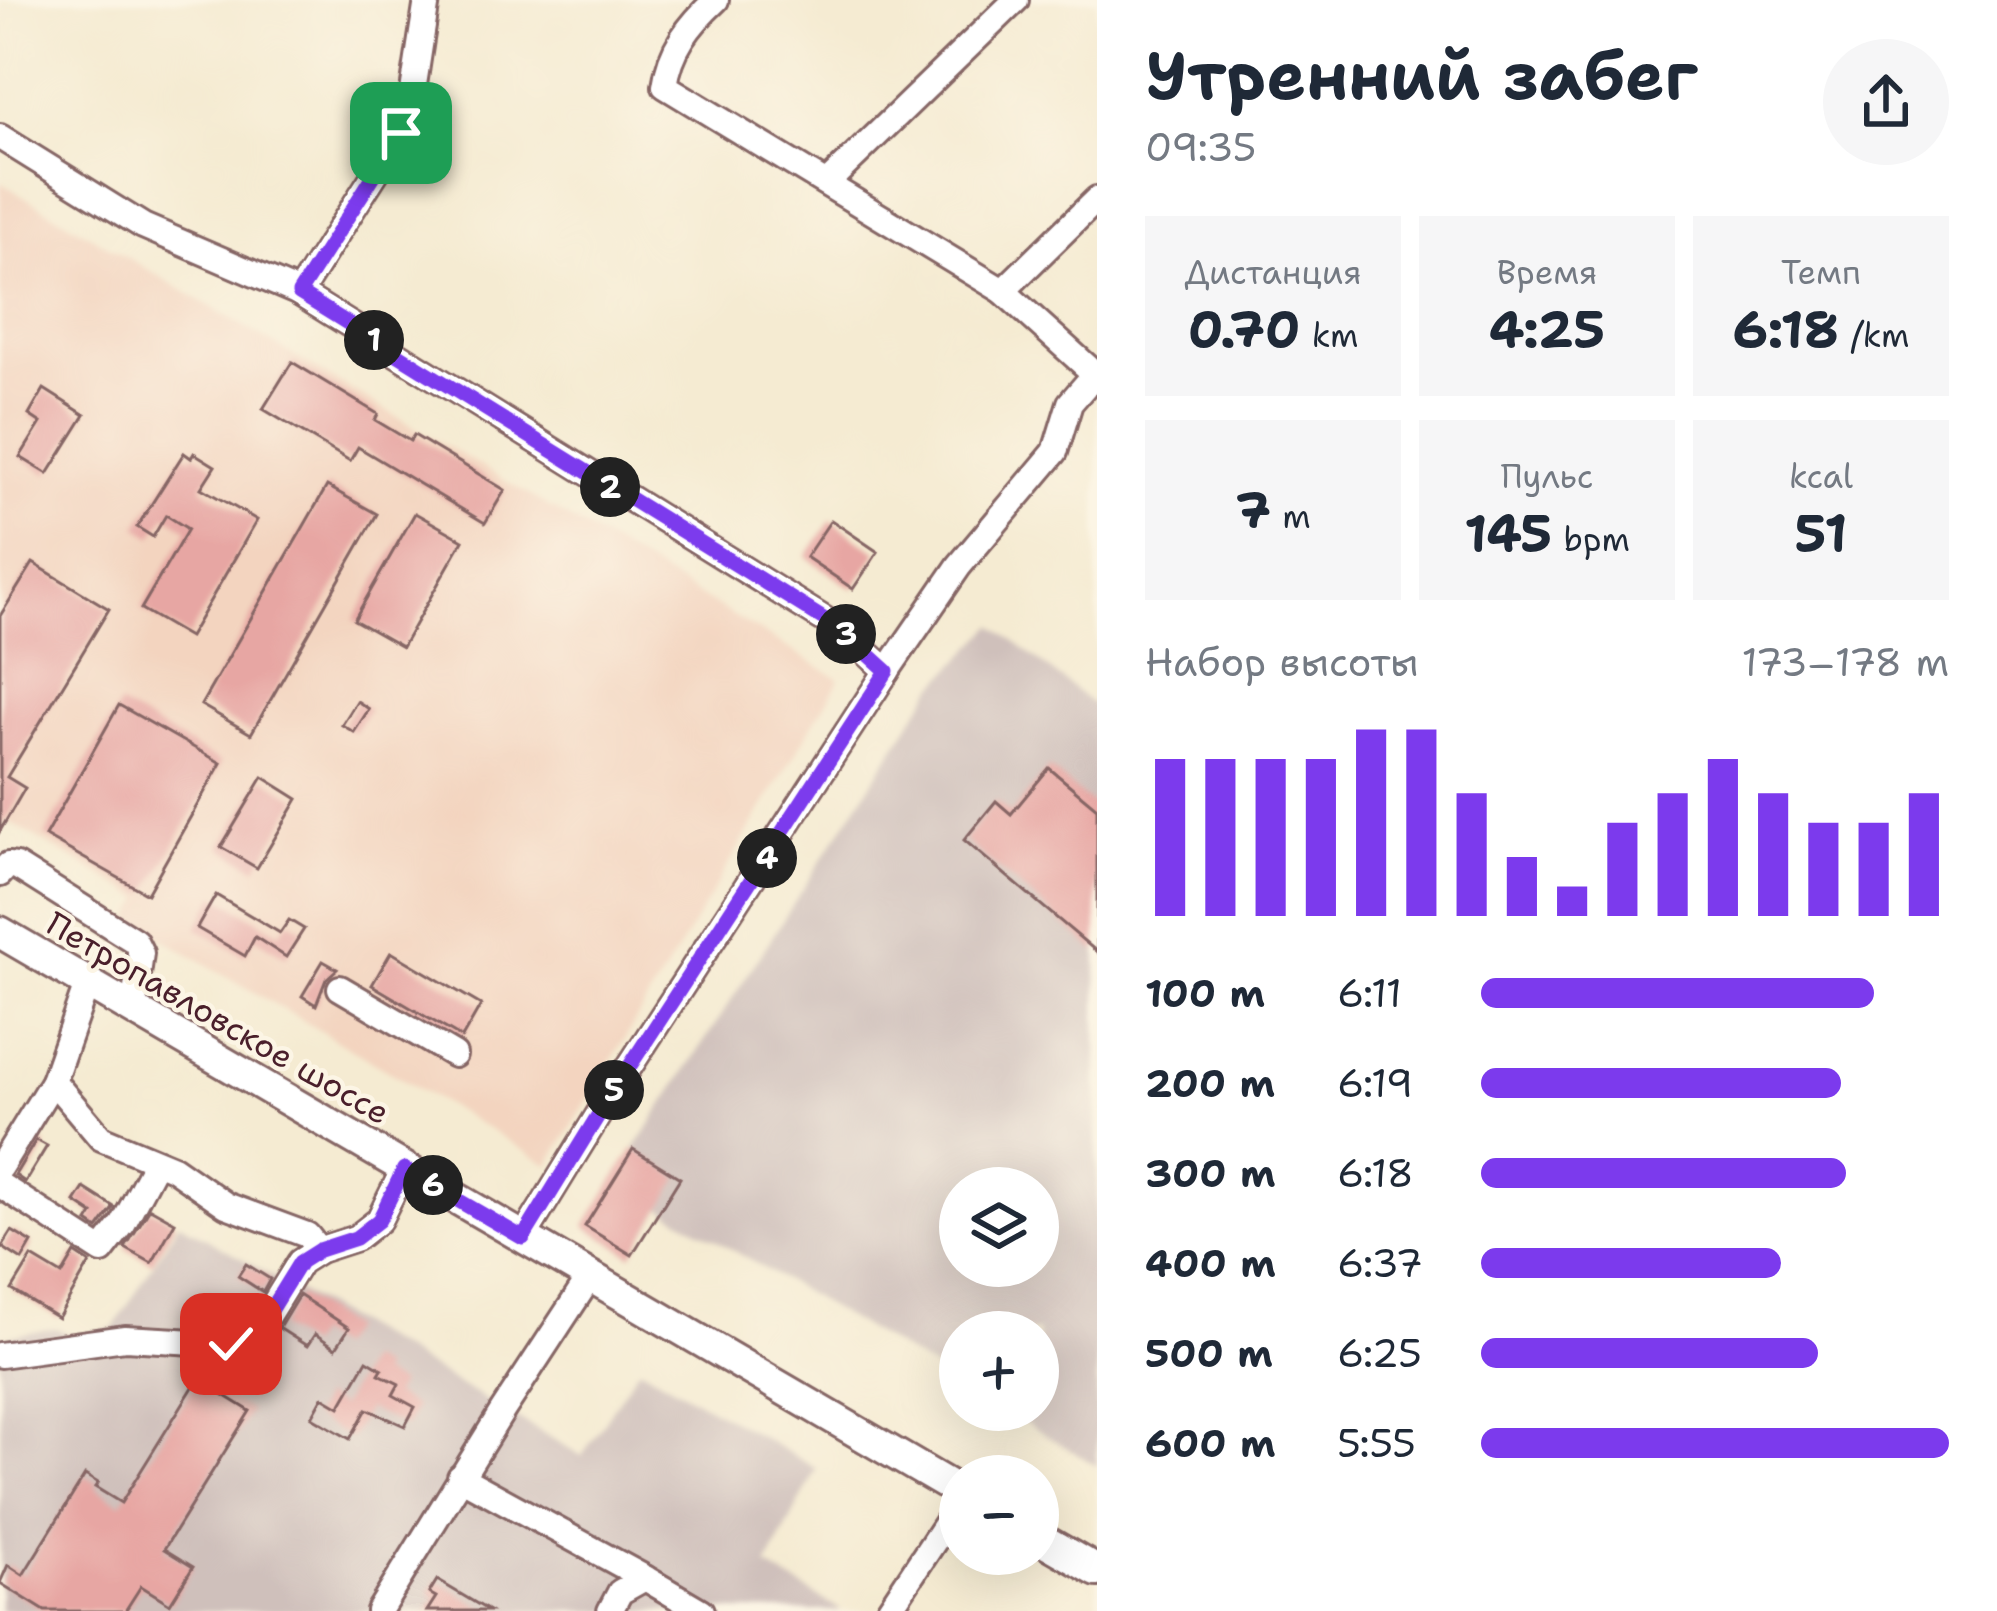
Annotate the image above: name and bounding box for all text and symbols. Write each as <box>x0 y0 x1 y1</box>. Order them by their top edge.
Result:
text: Утренний забег <box>1145 32 1698 120</box>
button: share <box>1823 39 1949 165</box>
pin <box>350 82 452 184</box>
icon: arrive <box>368 100 434 166</box>
text: 09:35 <box>1145 121 1256 173</box>
text: Дистанция <box>1184 250 1362 295</box>
text: Время <box>1497 250 1597 295</box>
text: Темп <box>1781 250 1861 295</box>
text: 0.70 <box>1188 295 1300 363</box>
text: 4:25 <box>1489 295 1605 363</box>
text: 6:18 <box>1732 295 1839 363</box>
pin: 1 <box>344 310 404 370</box>
text: km <box>1300 313 1358 358</box>
text: /km <box>1839 313 1910 358</box>
text: 1 <box>366 317 382 362</box>
text: Пульс <box>1501 454 1593 499</box>
text: kcal <box>1789 454 1853 499</box>
pin: 2 <box>580 457 640 517</box>
text: 2 <box>598 464 622 509</box>
text: 7 <box>1235 476 1271 544</box>
text: m <box>1271 494 1311 539</box>
text: 145 <box>1464 499 1552 567</box>
text: 51 <box>1794 499 1848 567</box>
text: bpm <box>1552 517 1630 562</box>
pin: 3 <box>816 604 876 664</box>
text: 3 <box>834 611 858 656</box>
text: Набор высоты <box>1145 636 1419 688</box>
text: 173–178 m <box>1741 636 1949 688</box>
pin: 4 <box>737 828 797 888</box>
text: 4 <box>755 835 779 880</box>
street label: Петропавловское шоссе <box>38 901 398 1135</box>
text: 100 m <box>1145 967 1265 1019</box>
text: 6:11 <box>1337 967 1402 1019</box>
text: 200 m <box>1145 1057 1275 1109</box>
text: 6:19 <box>1337 1057 1413 1109</box>
pin: 5 <box>584 1060 644 1120</box>
text: 5 <box>604 1067 624 1112</box>
text: 300 m <box>1145 1147 1276 1199</box>
text: 6:18 <box>1337 1147 1414 1199</box>
pin: 6 <box>403 1155 463 1215</box>
text: 6 <box>421 1162 445 1207</box>
map controls <box>939 1167 1059 1575</box>
button: layers <box>939 1167 1059 1287</box>
text: 400 m <box>1145 1237 1276 1289</box>
text: 6:37 <box>1337 1237 1423 1289</box>
pin <box>180 1293 282 1395</box>
icon: check <box>198 1311 264 1377</box>
button: + <box>939 1311 1059 1431</box>
text: 500 m <box>1145 1327 1273 1379</box>
text: 6:25 <box>1337 1327 1422 1379</box>
text: 600 m <box>1145 1417 1276 1469</box>
text: 5:55 <box>1337 1417 1416 1469</box>
button: − <box>939 1455 1059 1575</box>

